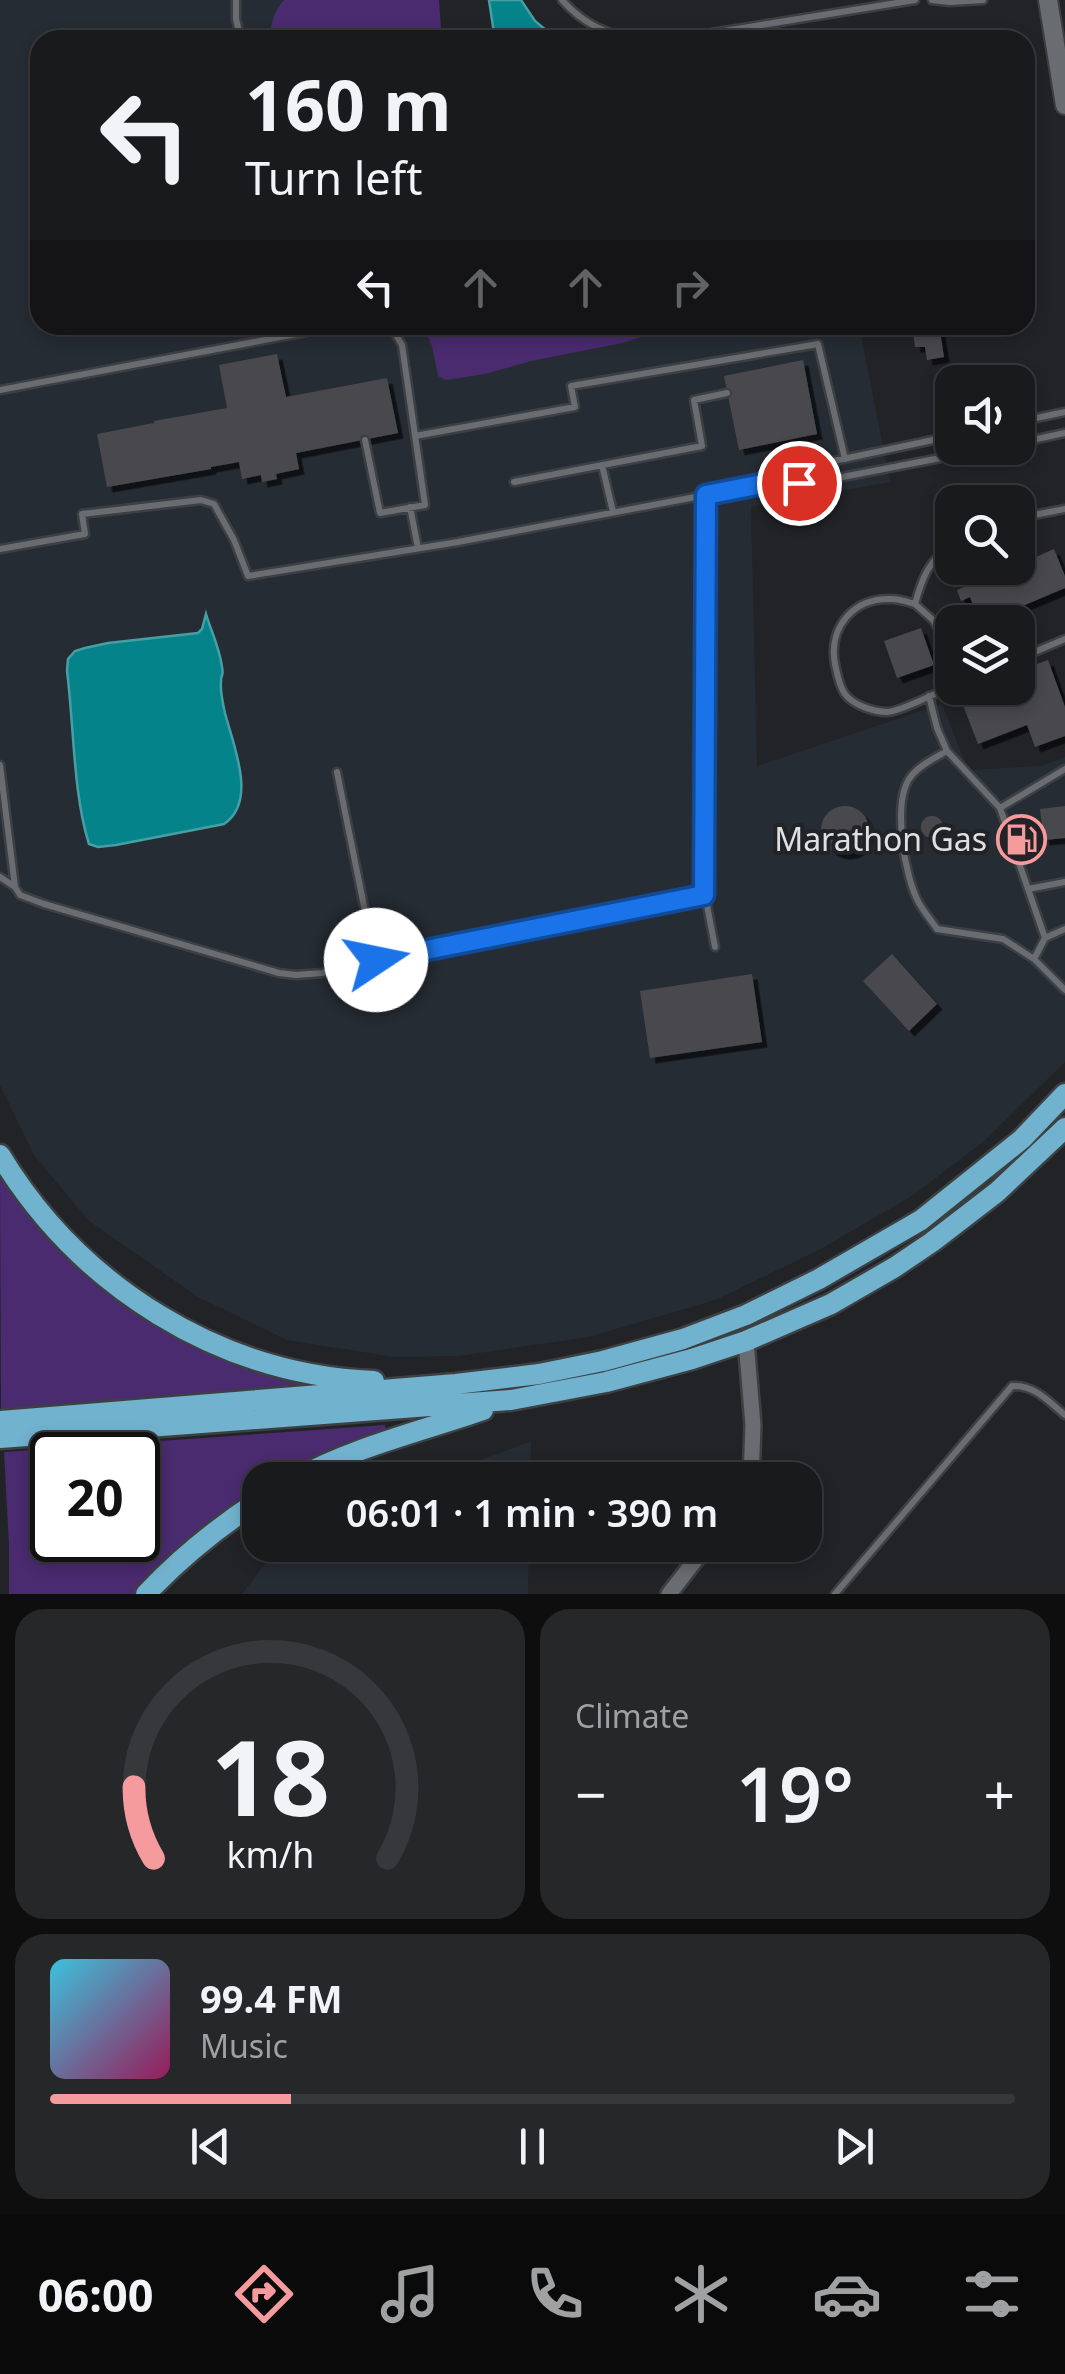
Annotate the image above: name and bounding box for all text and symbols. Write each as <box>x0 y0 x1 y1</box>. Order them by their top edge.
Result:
text: 160 m <box>245 56 452 152</box>
icon: left <box>80 70 210 200</box>
text: Turn left <box>245 147 422 208</box>
icon: left <box>348 260 403 315</box>
icon: ahead <box>453 260 508 315</box>
icon: ahead <box>558 260 613 315</box>
icon: right <box>663 260 718 315</box>
map controls <box>935 365 1035 705</box>
button: sound <box>935 365 1035 465</box>
pin <box>757 441 842 526</box>
icon: arrive <box>772 456 827 511</box>
button: search <box>935 485 1035 585</box>
button: layers <box>935 605 1035 705</box>
fuel station icon: Marathon Gas <box>996 814 1048 866</box>
place label: Marathon Gas <box>774 817 987 860</box>
position arrow <box>324 908 428 1012</box>
speed limit sign: 20 <box>30 1432 160 1562</box>
text: 06:01 · 1 min · 390 m <box>346 1486 718 1538</box>
text: Climate <box>575 1694 689 1737</box>
text: 18 <box>211 1705 329 1846</box>
text: 19° <box>736 1742 854 1844</box>
text: − <box>575 1756 606 1831</box>
text: + <box>984 1756 1015 1831</box>
text: km/h <box>226 1830 314 1878</box>
text: 99.4 FM <box>200 1972 342 2024</box>
text: Music <box>200 2024 288 2067</box>
icon: previous <box>183 2119 238 2174</box>
icon: pause <box>505 2119 560 2174</box>
icon: next <box>827 2119 882 2174</box>
icon: directions <box>229 2259 299 2329</box>
icon: music <box>375 2259 445 2329</box>
icon: phone <box>520 2259 590 2329</box>
icon: climate <box>666 2259 736 2329</box>
icon: car <box>812 2259 882 2329</box>
icon: filters <box>957 2259 1027 2329</box>
text: 06:00 <box>38 2264 153 2325</box>

